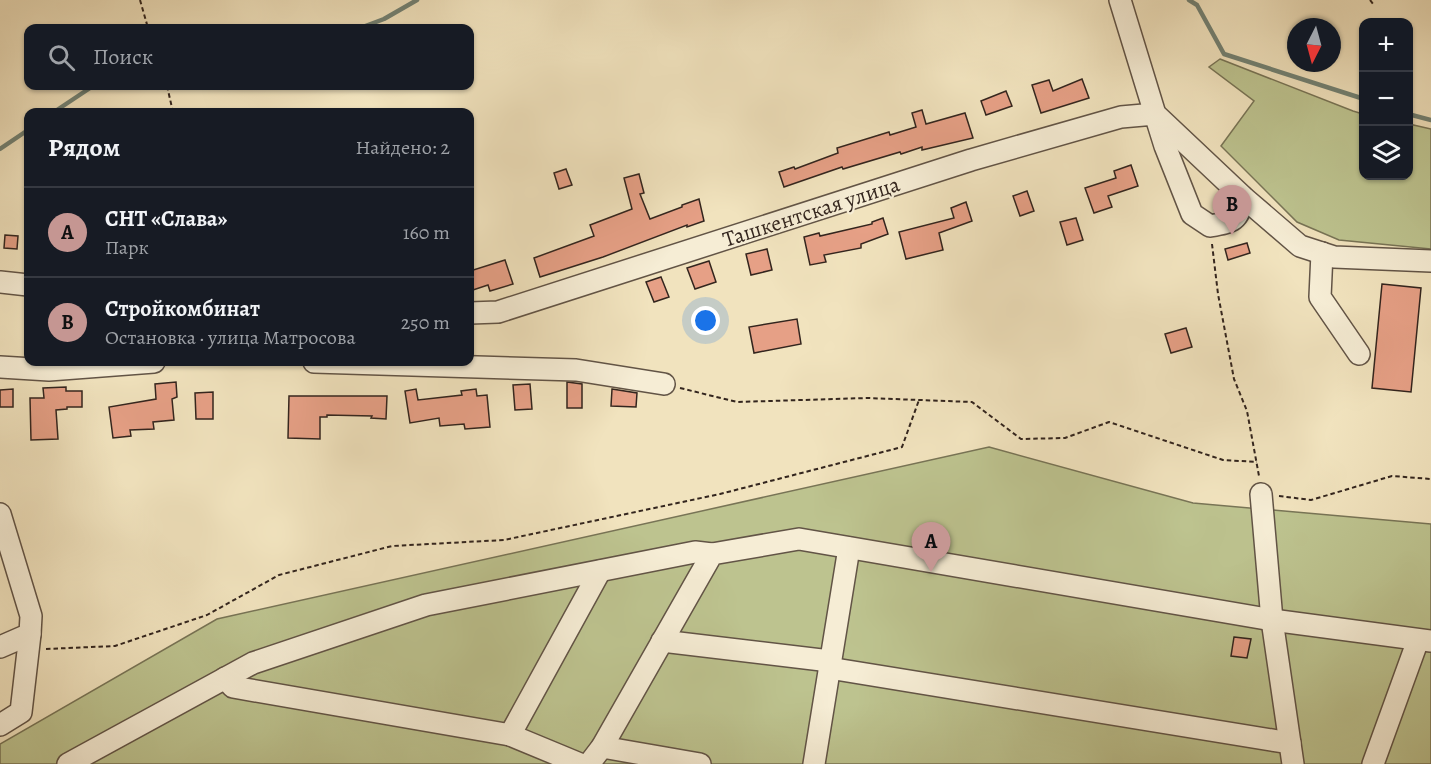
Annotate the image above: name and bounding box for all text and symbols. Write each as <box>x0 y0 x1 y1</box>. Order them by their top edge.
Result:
north arrow <box>1287 18 1341 72</box>
map controls <box>1359 18 1413 180</box>
button: + <box>1359 18 1413 72</box>
search box <box>24 24 474 90</box>
icon: search <box>45 41 78 74</box>
text: Поиск <box>93 42 153 72</box>
button: − <box>1359 72 1413 126</box>
button: layers <box>1359 126 1413 180</box>
text: Рядом <box>48 130 120 165</box>
text: Найдено: 2 <box>355 134 450 161</box>
street label: Ташкентская улица <box>719 169 904 255</box>
pin: B <box>1212 186 1252 235</box>
text: СНТ «Слава» <box>105 204 227 234</box>
text: A <box>61 219 74 246</box>
text: 160 m <box>403 219 450 246</box>
text: Парк <box>105 234 149 261</box>
text: Стройкомбинат <box>105 294 260 324</box>
your location <box>691 306 720 335</box>
text: B <box>61 309 74 336</box>
text: 250 m <box>401 309 450 336</box>
text: Остановка · улица Матросова <box>105 324 356 351</box>
pin: A <box>912 522 950 572</box>

